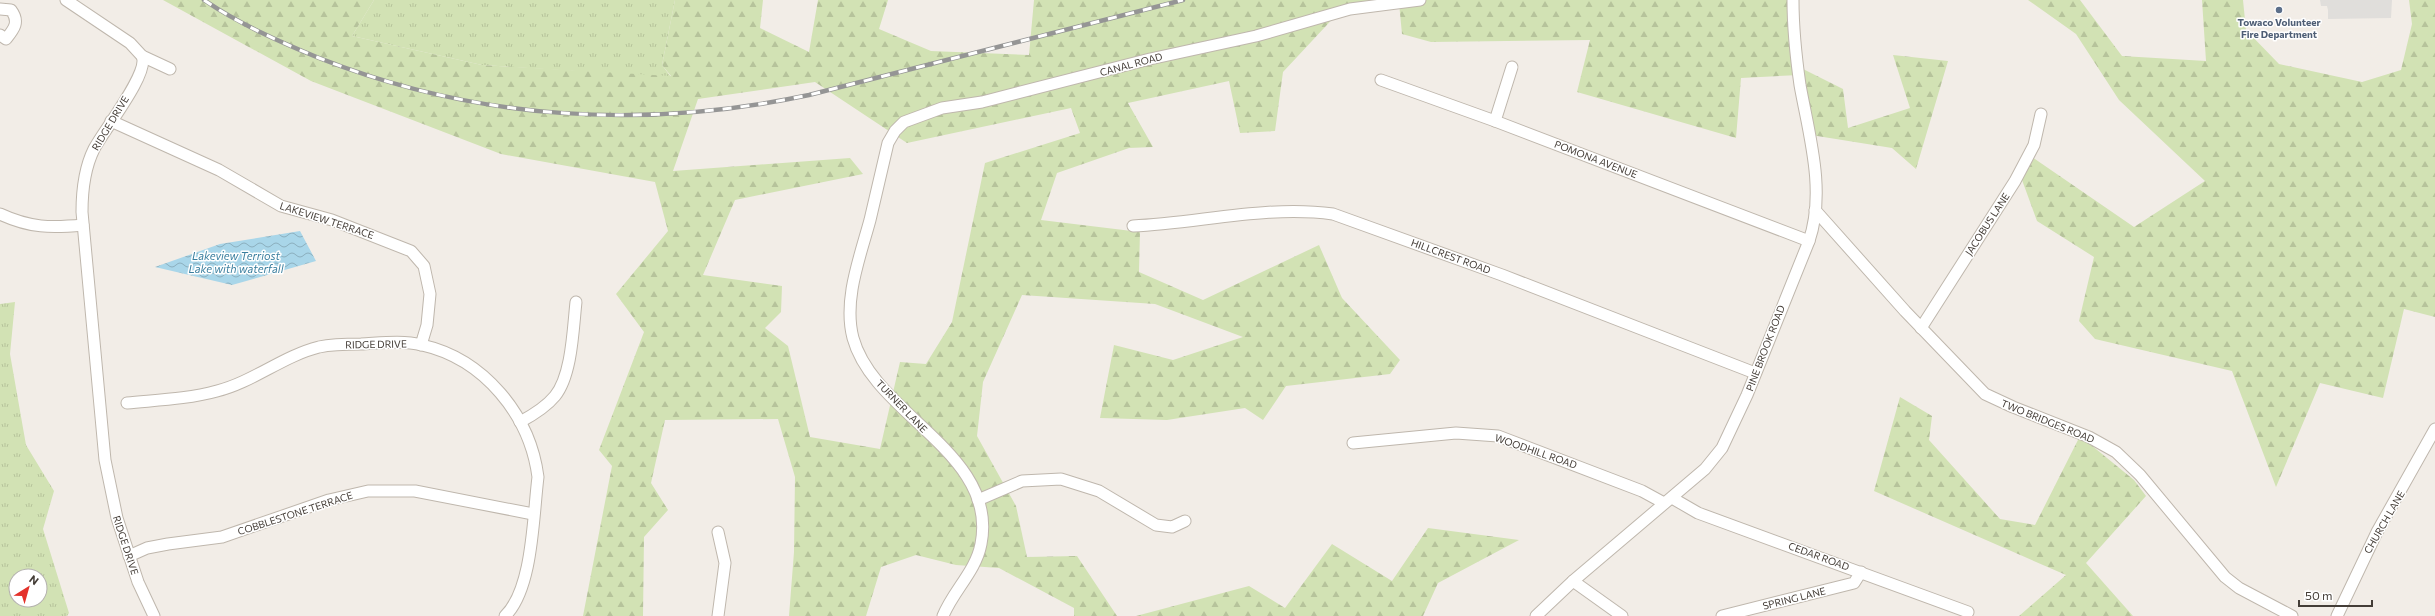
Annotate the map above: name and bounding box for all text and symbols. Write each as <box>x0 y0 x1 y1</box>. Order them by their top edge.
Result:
marker: Towaco Volunteer Fire Department <box>2274 5 2284 15</box>
place label: Towaco Volunteer Fire Department <box>2237 16 2321 40</box>
street label: CANAL ROAD <box>1098 50 1164 78</box>
street label: RIDGE DRIVE <box>89 93 131 153</box>
street label: POMONA AVENUE <box>1553 138 1639 180</box>
street label: JACOBUS LANE <box>1962 190 2012 258</box>
street label: LAKEVIEW TERRACE <box>278 199 376 241</box>
street label: HILLCREST ROAD <box>1410 236 1492 276</box>
water label: Lakeview Terriost Lake with waterfall <box>189 249 284 275</box>
street label: PINE BROOK ROAD <box>1743 303 1787 393</box>
street label: RIDGE DRIVE <box>345 337 407 351</box>
street label: TURNER LANE <box>874 377 930 435</box>
street label: TWO BRIDGES ROAD <box>2000 397 2096 445</box>
street label: WOODHILL ROAD <box>1493 431 1579 471</box>
street label: CHURCH LANE <box>2361 488 2407 556</box>
street label: COBBLESTONE TERRACE <box>236 489 354 537</box>
street label: RIDGE DRIVE <box>111 514 141 576</box>
street label: CEDAR ROAD <box>1787 539 1851 573</box>
north arrow <box>8 568 48 608</box>
text: N <box>27 572 42 587</box>
scale bar <box>2299 582 2372 608</box>
street label: SPRING LANE <box>1761 584 1827 612</box>
text: 50 m <box>2305 588 2333 602</box>

